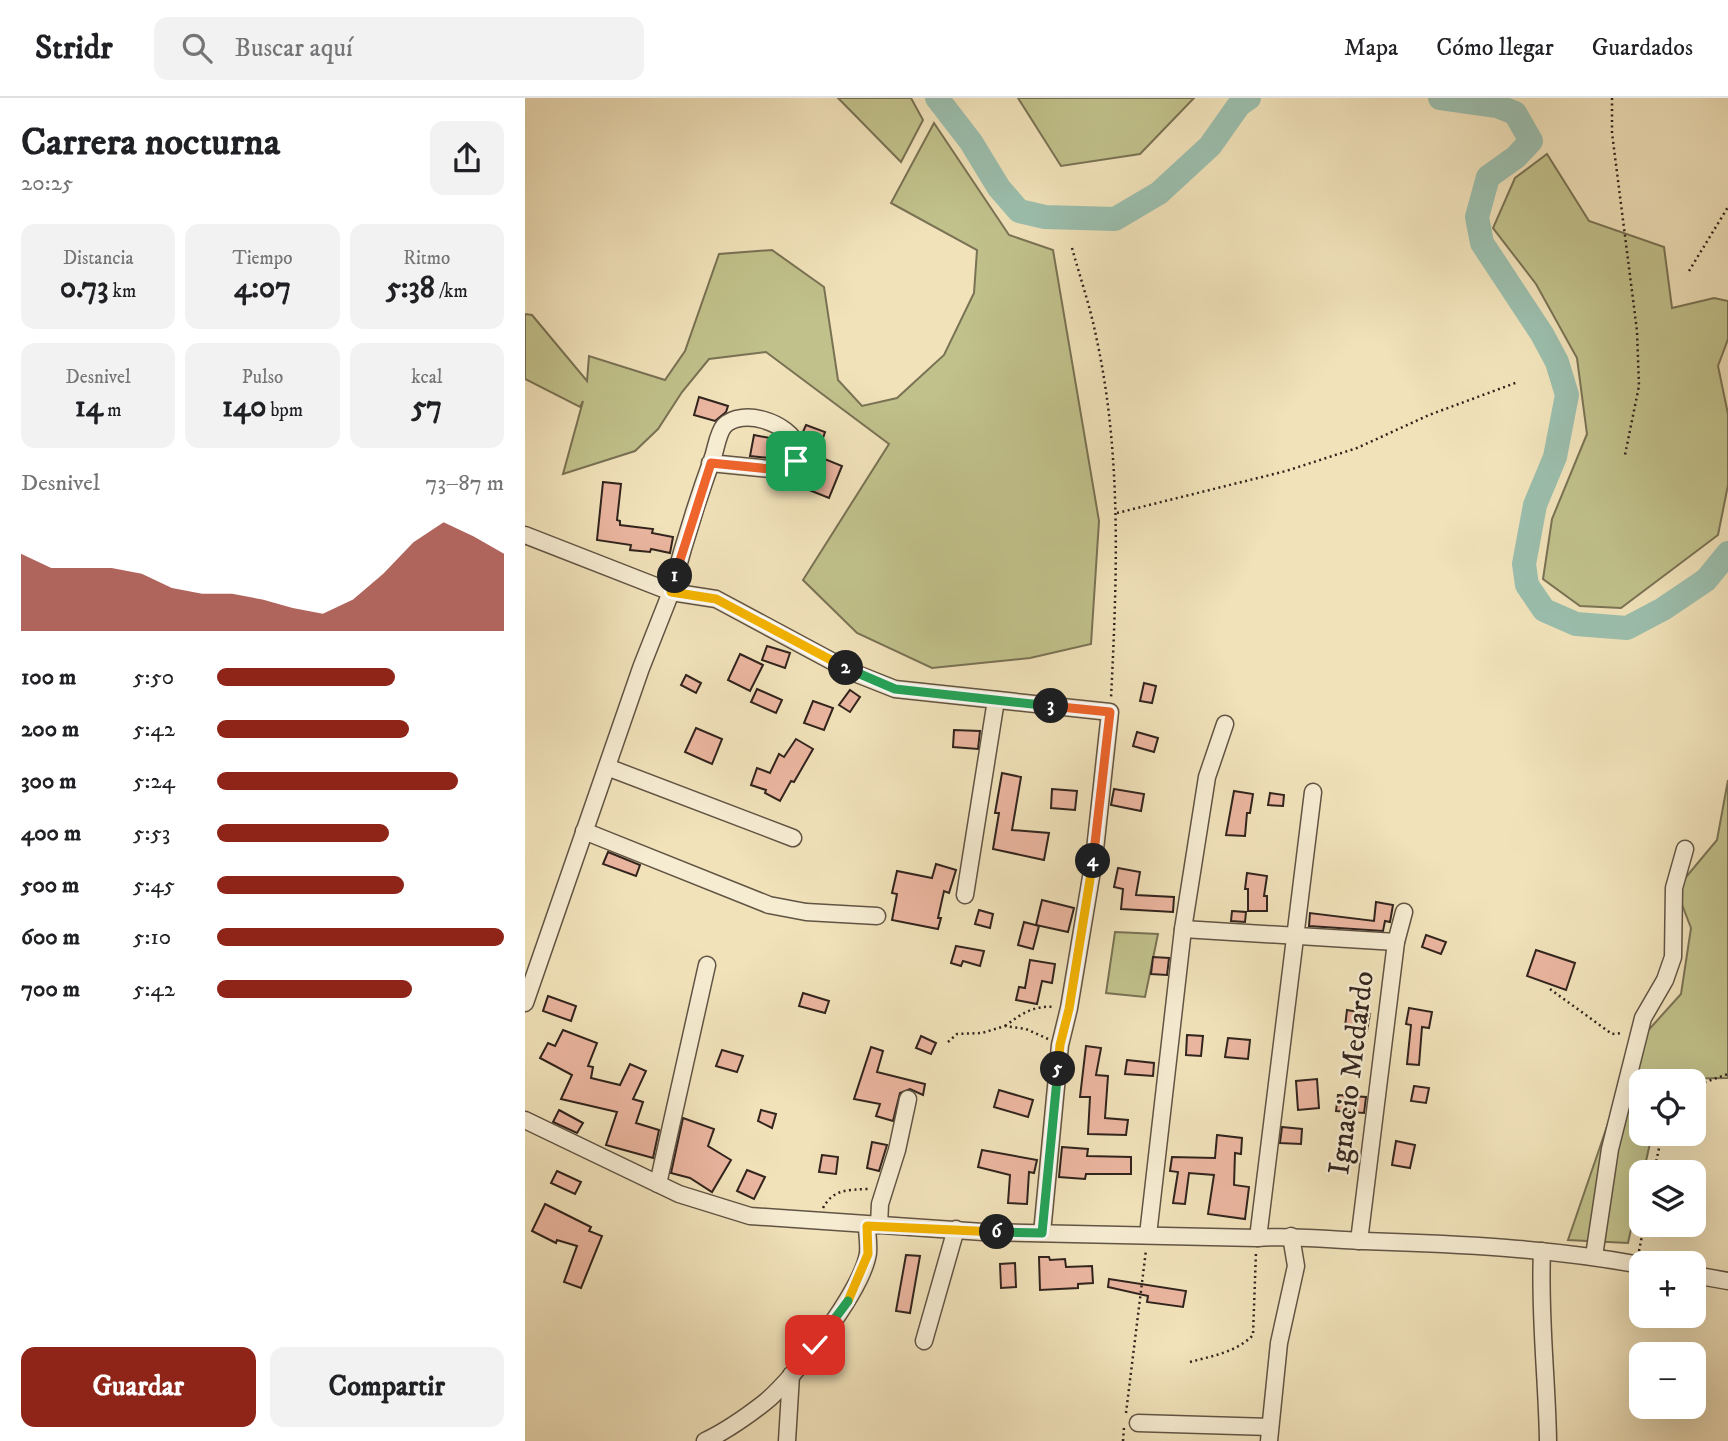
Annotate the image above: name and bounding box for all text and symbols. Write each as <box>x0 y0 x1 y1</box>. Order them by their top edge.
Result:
search box <box>154 17 644 80</box>
text: Stridr <box>35 28 112 69</box>
icon: search <box>178 29 216 67</box>
text: Buscar aquí <box>234 32 353 65</box>
text: Mapa <box>1344 33 1398 63</box>
text: Cómo llegar <box>1436 33 1554 63</box>
text: Guardados <box>1592 33 1693 63</box>
text: Carrera nocturna <box>21 119 280 167</box>
button: share <box>430 121 504 195</box>
text: 20:25 <box>21 169 73 198</box>
text: Distancia <box>63 247 133 270</box>
text: Tiempo <box>232 247 293 270</box>
text: Ritmo <box>403 247 450 270</box>
text: 0.73 <box>60 270 109 307</box>
text: 4:07 <box>234 270 291 307</box>
text: 5:38 <box>386 270 435 307</box>
text: km <box>109 280 136 303</box>
text: /km <box>435 280 468 303</box>
text: Desnivel <box>66 366 131 389</box>
text: Pulso <box>242 366 283 389</box>
text: kcal <box>411 366 442 389</box>
text: 14 <box>75 389 103 426</box>
text: 140 <box>222 389 266 426</box>
text: 57 <box>411 389 442 426</box>
text: m <box>103 399 121 422</box>
text: bpm <box>266 399 303 422</box>
pin <box>766 431 826 491</box>
icon: arrive <box>777 442 815 480</box>
text: Desnivel <box>21 469 100 498</box>
text: 73–87 m <box>425 469 504 498</box>
pin: 1 <box>657 559 693 594</box>
text: 1 <box>671 564 678 587</box>
pin: 2 <box>829 650 863 686</box>
text: 2 <box>841 656 850 679</box>
text: 100 m <box>21 663 76 692</box>
text: 5:50 <box>133 663 174 692</box>
pin: 3 <box>1033 688 1069 724</box>
text: 3 <box>1047 694 1054 717</box>
text: 200 m <box>21 715 79 744</box>
text: 5:42 <box>133 715 175 744</box>
text: 300 m <box>21 767 77 796</box>
text: 5:24 <box>133 767 175 796</box>
text: 400 m <box>21 819 81 848</box>
text: 5:53 <box>133 819 170 848</box>
pin: 4 <box>1075 844 1111 878</box>
text: 4 <box>1087 849 1098 872</box>
text: 500 m <box>21 871 79 900</box>
text: 5:45 <box>133 871 175 900</box>
text: 600 m <box>21 923 80 952</box>
text: 5:10 <box>133 923 171 952</box>
street label: Ignacio Medardo <box>1321 969 1383 1177</box>
text: 700 m <box>21 975 80 1004</box>
text: 5:42 <box>133 975 175 1004</box>
pin: 5 <box>1041 1052 1075 1086</box>
text: 5 <box>1053 1057 1062 1080</box>
map controls <box>1629 1069 1706 1419</box>
button: locate <box>1629 1069 1706 1146</box>
button: layers <box>1629 1160 1706 1237</box>
pin: 6 <box>979 1214 1015 1250</box>
text: 6 <box>992 1220 1001 1243</box>
button: + <box>1629 1251 1706 1328</box>
pin <box>785 1315 845 1375</box>
icon: check <box>796 1326 834 1364</box>
button: − <box>1629 1342 1706 1419</box>
button: Guardar <box>21 1347 256 1427</box>
button: Compartir <box>270 1347 504 1427</box>

